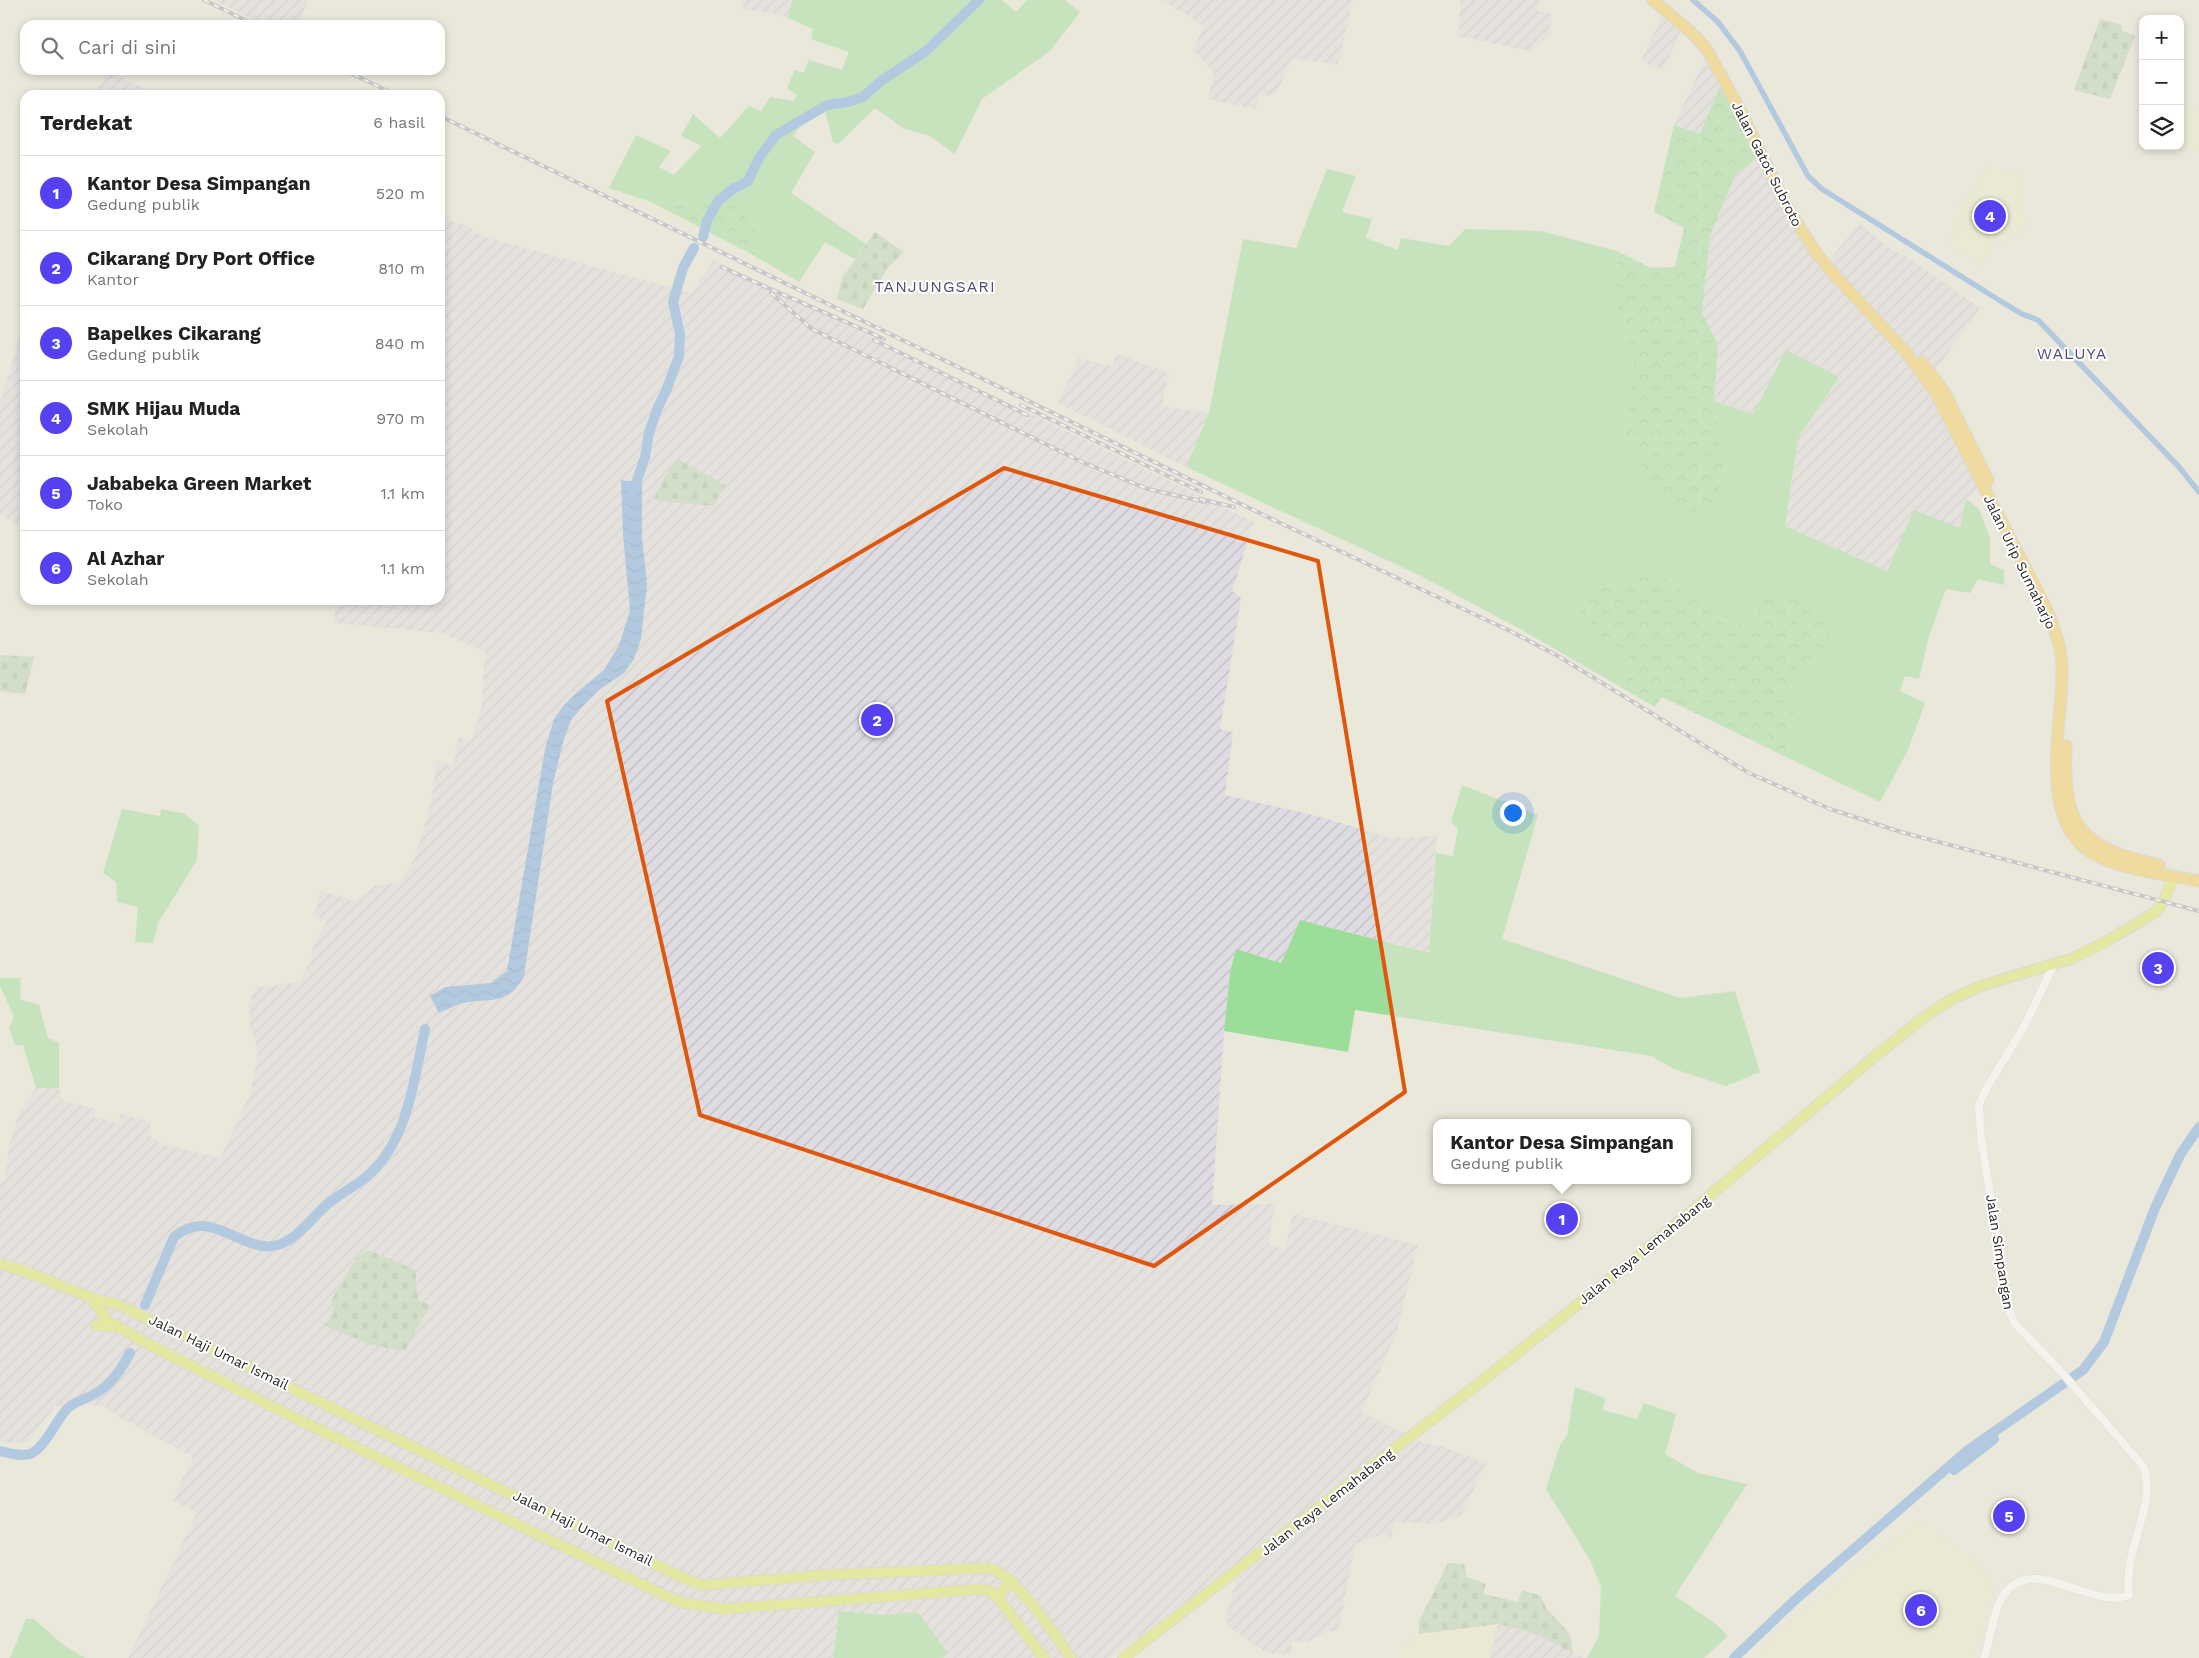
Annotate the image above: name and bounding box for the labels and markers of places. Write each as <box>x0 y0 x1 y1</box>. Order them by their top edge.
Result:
pin: 4 <box>1974 197 2006 235</box>
pin: 2 <box>861 701 893 739</box>
pin: 3 <box>2142 949 2174 987</box>
pin: 1 <box>1546 1200 1578 1238</box>
pin: 5 <box>1993 1497 2025 1535</box>
pin: 6 <box>1905 1591 1937 1629</box>

